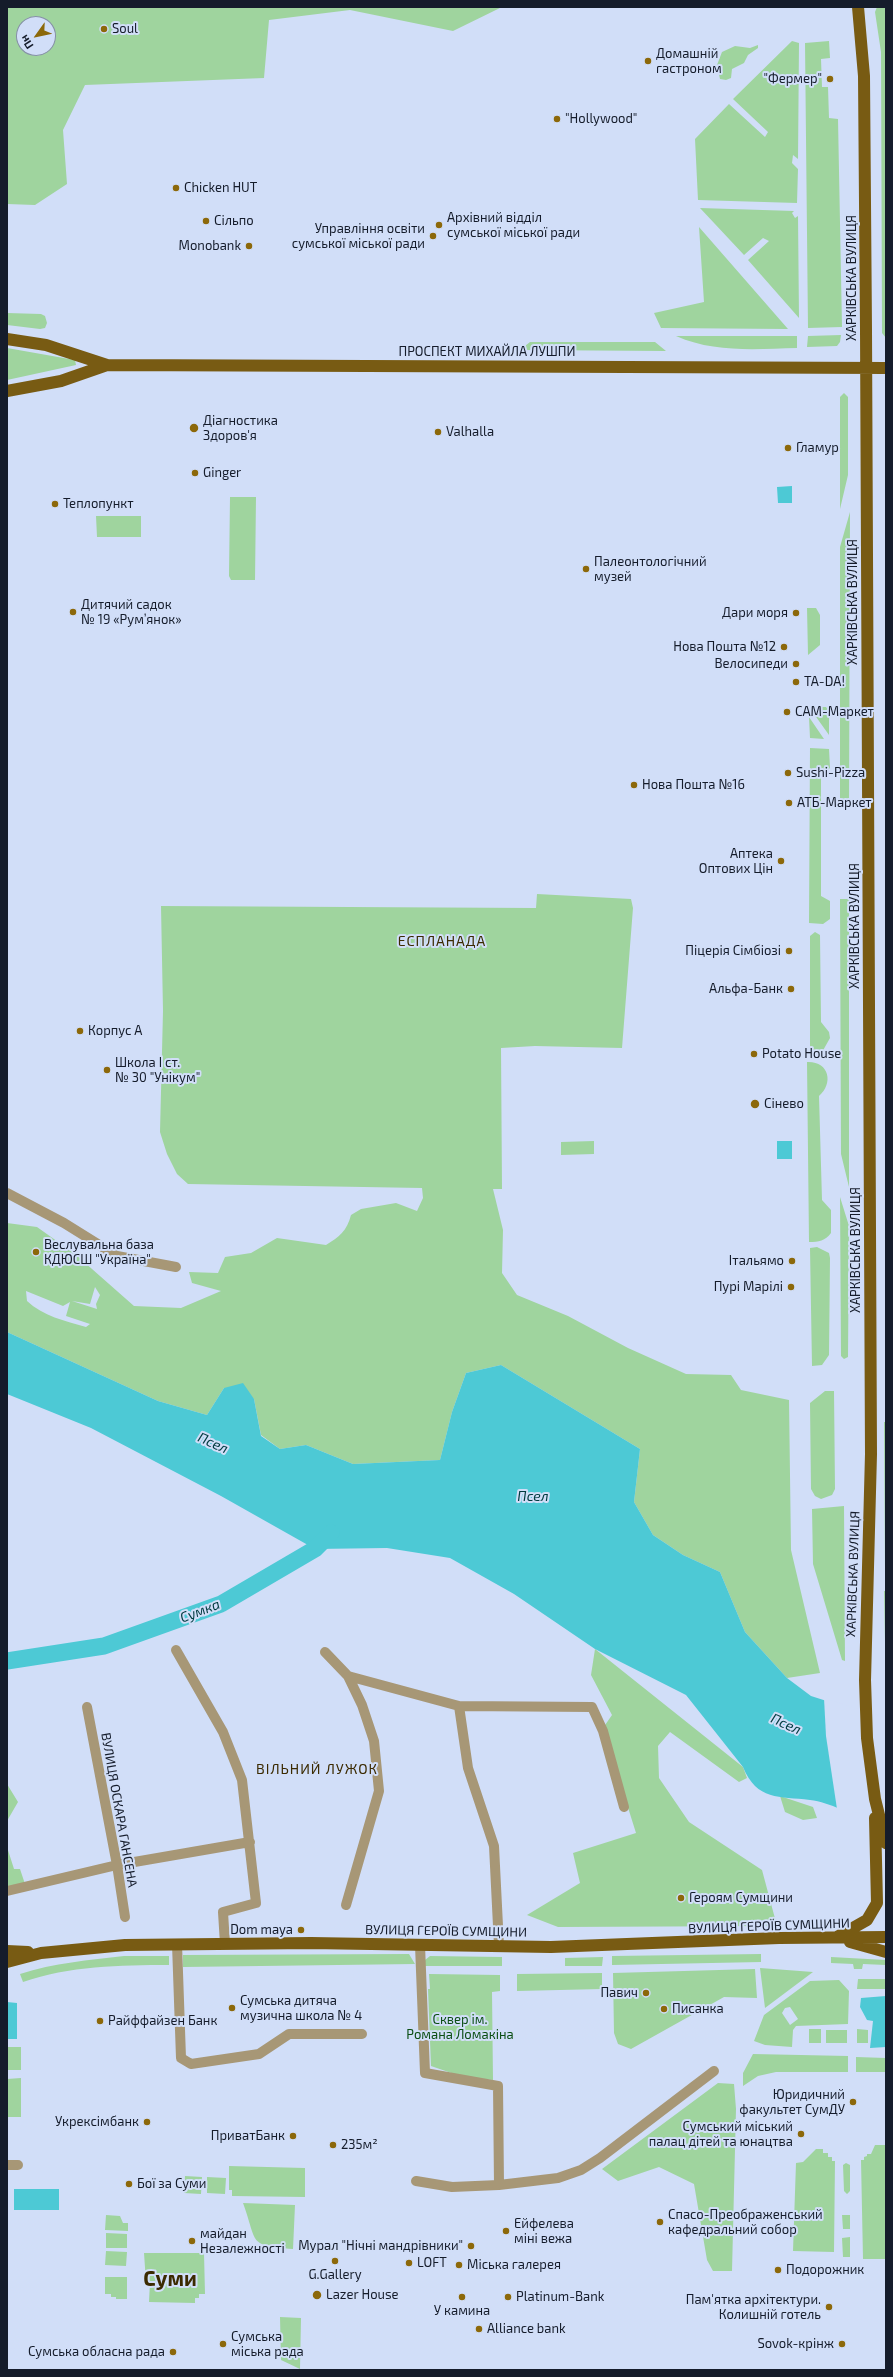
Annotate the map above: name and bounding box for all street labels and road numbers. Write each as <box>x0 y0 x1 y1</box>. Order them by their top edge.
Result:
street label: ХАРКІВСЬКА ВУЛИЦЯ <box>844 215 860 341</box>
street label: ПРОСПЕКТ МИХАЙЛА ЛУШПИ <box>398 344 576 360</box>
street label: ХАРКІВСЬКА ВУЛИЦЯ <box>845 539 861 665</box>
street label: ХАРКІВСЬКА ВУЛИЦЯ <box>847 863 863 989</box>
street label: ХАРКІВСЬКА ВУЛИЦЯ <box>848 1187 864 1313</box>
street label: ХАРКІВСЬКА ВУЛИЦЯ <box>843 1511 863 1637</box>
street label: ВУЛИЦЯ ОСКАРА ГАНСЕНА <box>98 1732 140 1888</box>
street label: ВУЛИЦЯ ГЕРОЇВ СУМЩИНИ <box>688 1915 850 1937</box>
street label: ВУЛИЦЯ ГЕРОЇВ СУМЩИНИ <box>365 1922 527 1940</box>

